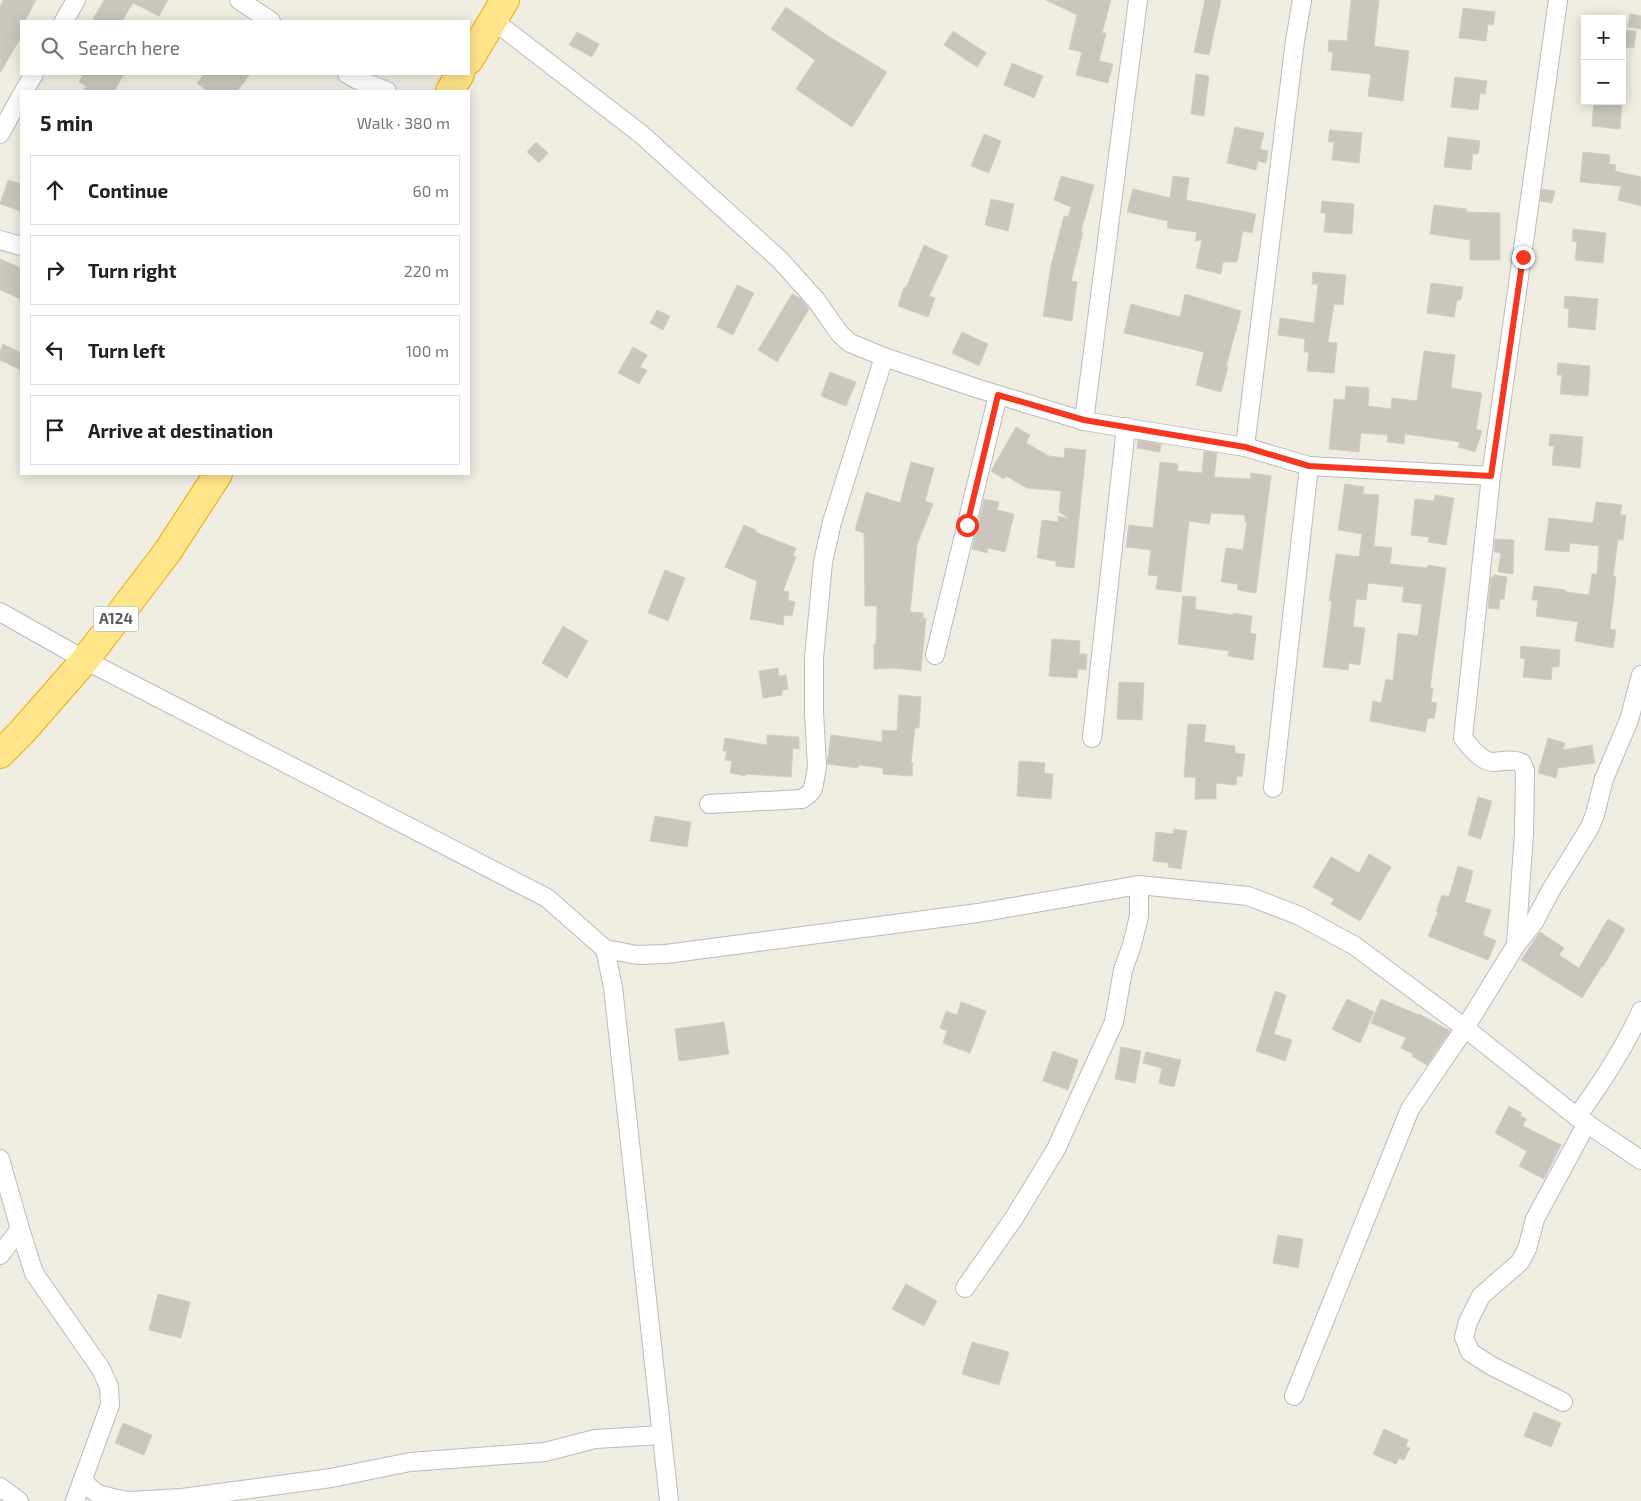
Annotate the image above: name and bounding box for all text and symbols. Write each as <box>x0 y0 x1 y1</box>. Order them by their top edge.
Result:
map controls <box>1581 15 1626 105</box>
button: + <box>1581 15 1626 60</box>
search box <box>20 20 470 75</box>
icon: search <box>38 34 66 62</box>
text: Search here <box>78 36 180 59</box>
button: − <box>1581 60 1626 105</box>
text: 5 min <box>40 110 93 135</box>
text: Walk · 380 m <box>357 113 450 132</box>
icon: ahead <box>41 176 69 204</box>
text: Continue <box>88 179 168 202</box>
text: 60 m <box>413 181 449 200</box>
route end <box>1512 246 1535 269</box>
icon: right <box>41 256 69 284</box>
text: Turn right <box>88 259 176 282</box>
text: 220 m <box>404 261 449 280</box>
icon: left <box>41 336 69 364</box>
text: Turn left <box>88 339 165 362</box>
text: 100 m <box>406 341 449 360</box>
icon: arrive <box>41 416 69 444</box>
text: Arrive at destination <box>88 419 273 442</box>
route start <box>956 514 979 537</box>
road number: A124 <box>94 606 138 632</box>

